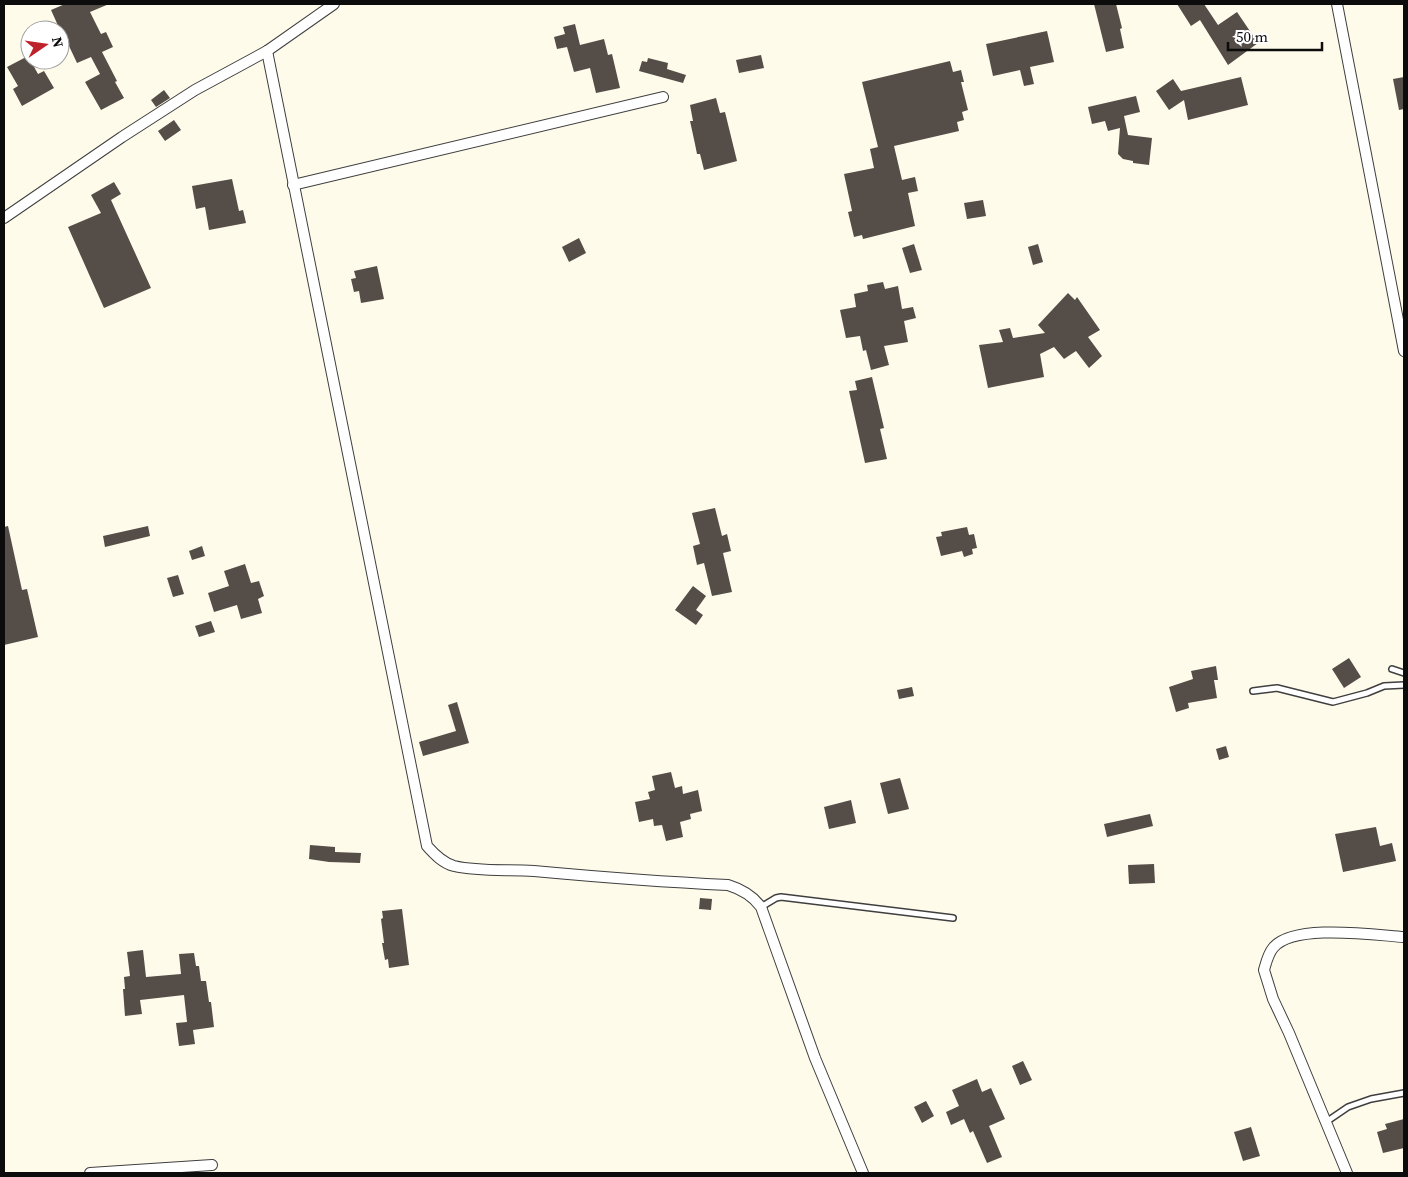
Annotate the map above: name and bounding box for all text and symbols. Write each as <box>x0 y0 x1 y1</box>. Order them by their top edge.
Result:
north arrow <box>20 20 70 70</box>
scale bar <box>1228 20 1322 52</box>
text: 50 m <box>1236 26 1268 47</box>
text: N <box>47 35 69 49</box>

